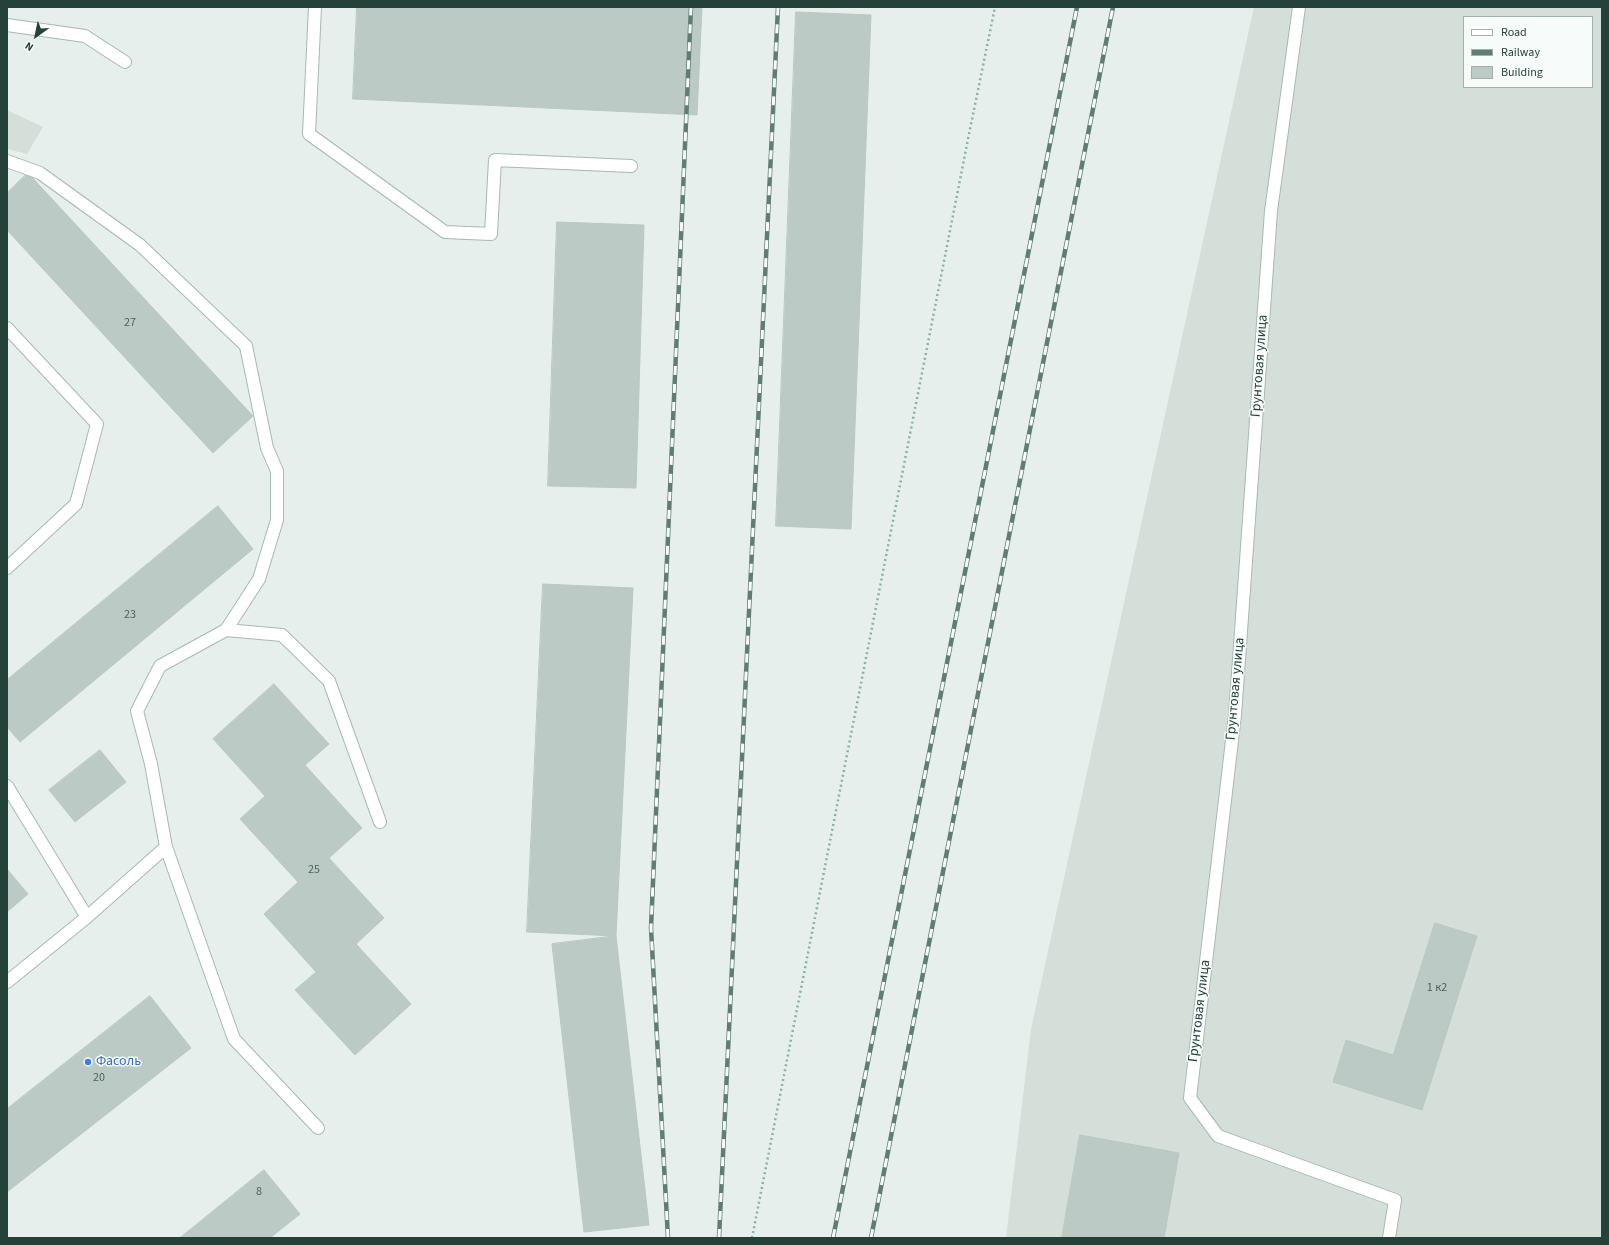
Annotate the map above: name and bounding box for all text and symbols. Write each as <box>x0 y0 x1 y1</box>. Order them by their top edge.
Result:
north arrow <box>16 16 56 56</box>
legend <box>1463 16 1593 88</box>
text: Road <box>1501 24 1527 41</box>
text: N <box>22 38 36 55</box>
text: Railway <box>1501 44 1540 61</box>
text: Building <box>1501 64 1543 81</box>
street label: Грунтовая улица <box>1248 314 1272 418</box>
house number: 27 <box>124 316 136 330</box>
house number: 23 <box>124 608 136 622</box>
street label: Грунтовая улица <box>1223 637 1249 741</box>
house number: 25 <box>308 863 320 877</box>
street label: Грунтовая улица <box>1185 959 1215 1063</box>
house number: 1 к2 <box>1427 981 1447 995</box>
place label: Фасоль <box>96 1054 141 1070</box>
marker: Фасоль <box>83 1057 93 1067</box>
house number: 20 <box>93 1071 105 1085</box>
house number: 8 <box>256 1185 262 1199</box>

